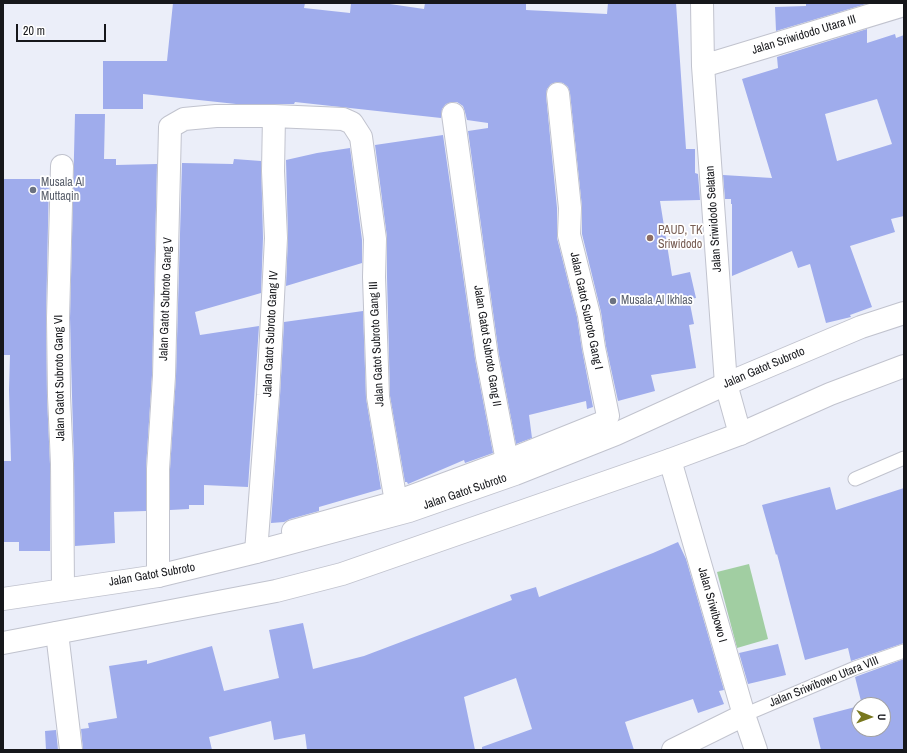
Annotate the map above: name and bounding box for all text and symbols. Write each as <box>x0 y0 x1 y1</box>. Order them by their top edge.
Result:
street label: Jalan Sriwidodo Utara III <box>750 12 858 58</box>
scale bar <box>18 16 108 42</box>
text: 20 m <box>23 23 45 39</box>
street label: Jalan Sriwidodo Selatan <box>703 165 725 273</box>
place label: Musala Al Muttaqin <box>41 176 84 204</box>
marker: Musala Al Muttaqin <box>28 185 38 195</box>
place label: PAUD, TK Sriwidodo <box>658 224 703 252</box>
marker: PAUD, TK Sriwidodo <box>645 233 655 243</box>
street label: Jalan Gatot Subroto Gang V <box>157 237 175 361</box>
street label: Jalan Gatot Subroto Gang I <box>567 251 605 371</box>
street label: Jalan Gatot Subroto Gang IV <box>261 271 281 397</box>
street label: Jalan Gatot Subroto Gang III <box>367 281 387 407</box>
street label: Jalan Gatot Subroto Gang II <box>470 284 504 408</box>
place label: Musala Al Ikhlas <box>621 294 693 308</box>
marker: Musala Al Ikhlas <box>608 296 618 306</box>
street label: Jalan Gatot Subroto Gang VI <box>52 315 68 441</box>
street label: Jalan Gatot Subroto <box>721 344 807 392</box>
street label: Jalan Gatot Subroto <box>421 471 509 513</box>
street label: Jalan Gatot Subroto <box>108 560 196 590</box>
street label: Jalan Sriwibowo I <box>694 566 730 644</box>
street label: Jalan Sriwibowo Utara VIII <box>767 654 881 710</box>
north arrow <box>851 697 891 737</box>
text: U <box>875 714 889 721</box>

